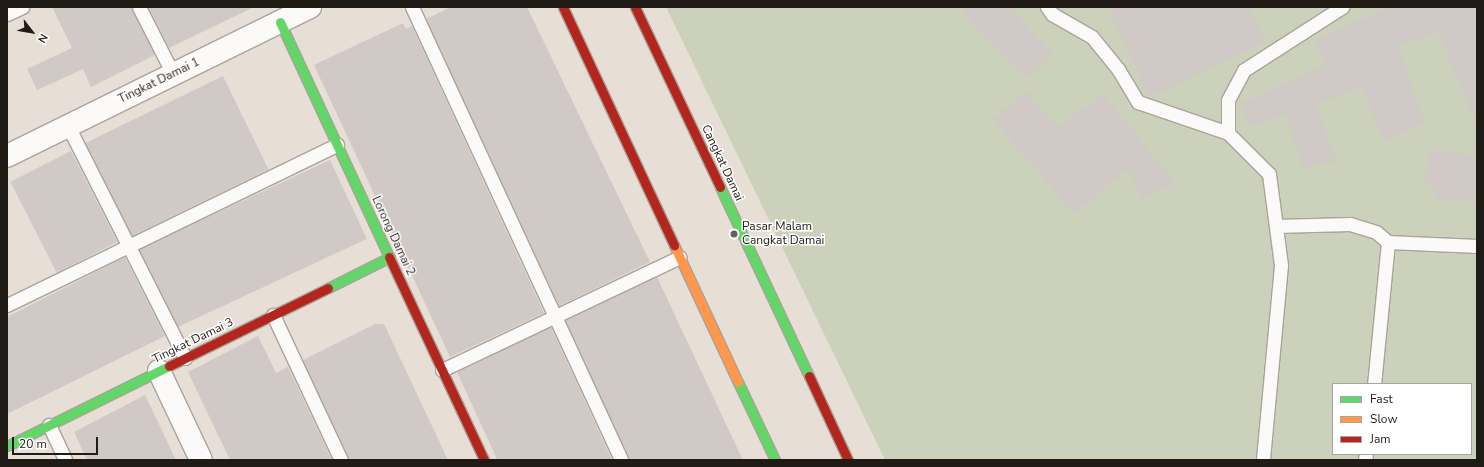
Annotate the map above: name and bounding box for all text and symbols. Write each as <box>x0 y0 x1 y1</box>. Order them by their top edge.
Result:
north arrow <box>12 12 52 52</box>
text: N <box>34 31 51 46</box>
street label: Tingkat Damai 1 <box>116 55 202 107</box>
street label: Cangkat Damai <box>698 123 746 203</box>
street label: Lorong Damai 2 <box>368 194 418 278</box>
place label: Pasar Malam Cangkat Damai <box>742 220 824 248</box>
marker: Pasar Malam Cangkat Damai <box>729 229 739 239</box>
street label: Tingkat Damai 3 <box>150 315 236 367</box>
legend <box>1332 383 1472 455</box>
text: Fast <box>1370 391 1393 407</box>
text: Slow <box>1370 411 1398 427</box>
scale bar <box>14 429 100 455</box>
text: Jam <box>1370 431 1391 447</box>
text: 20 m <box>19 436 47 452</box>

